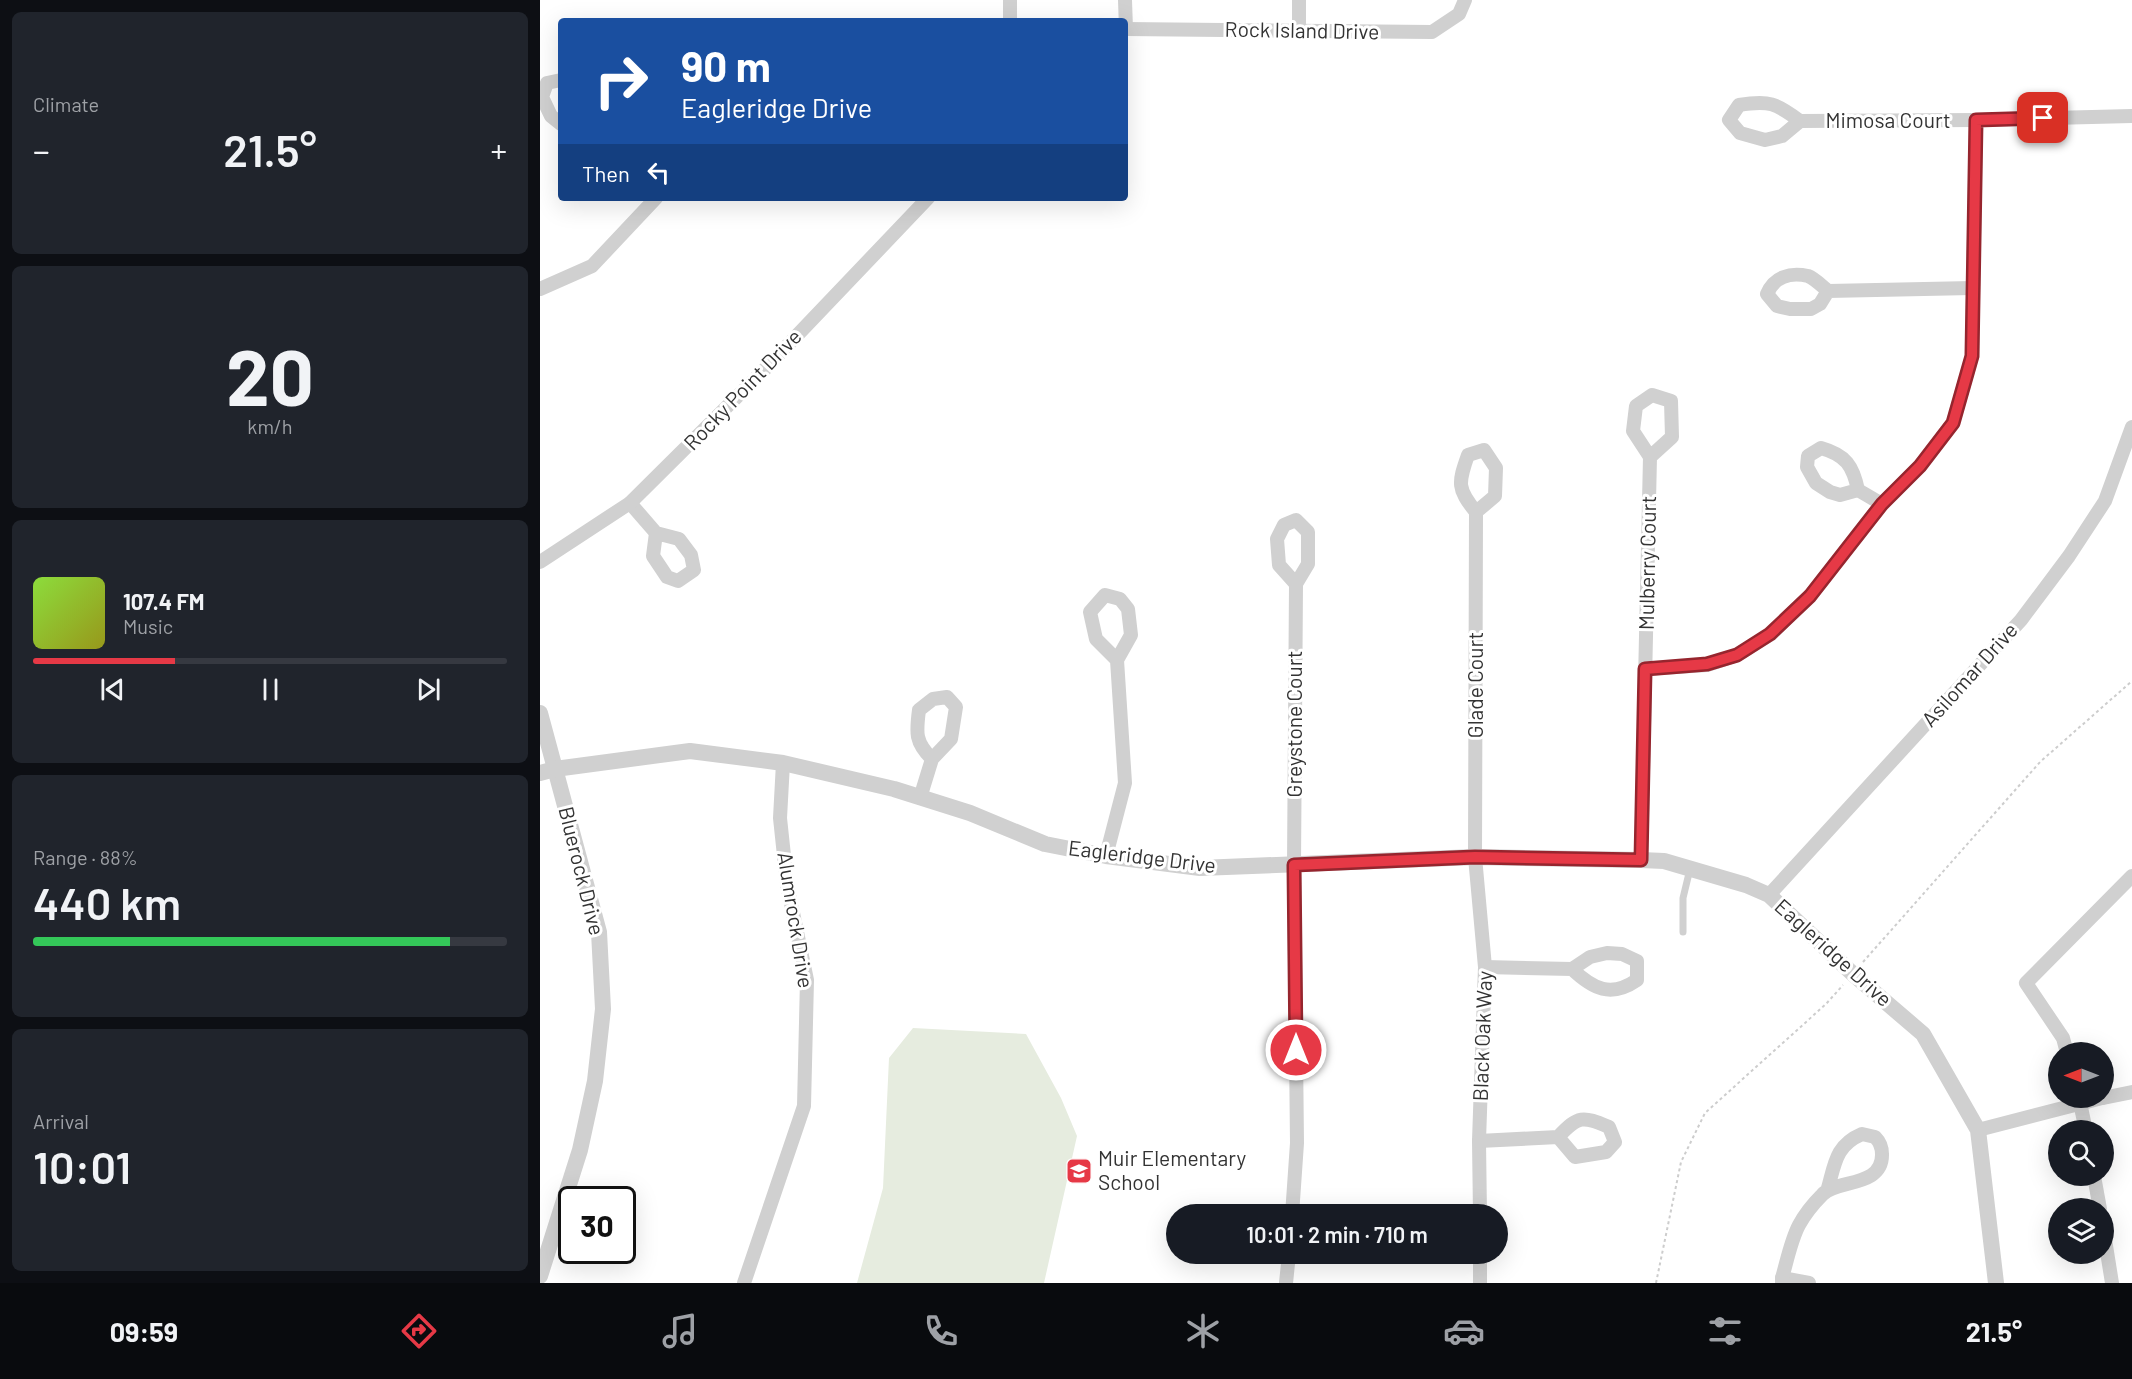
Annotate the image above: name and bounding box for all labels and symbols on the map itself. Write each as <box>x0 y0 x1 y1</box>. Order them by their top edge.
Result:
street label: Rock Island Drive <box>1225 16 1380 43</box>
pin <box>2017 92 2068 143</box>
street label: Mimosa Court <box>1825 107 1951 132</box>
street label: Rocky Point Drive <box>678 323 806 455</box>
street label: Mulberry Court <box>1633 496 1660 630</box>
street label: Asilomar Drive <box>1916 617 2022 731</box>
street label: Glade Court <box>1462 632 1487 738</box>
street label: Greystone Court <box>1281 651 1306 797</box>
street label: Bluerock Drive <box>554 804 611 938</box>
street label: Eagleridge Drive <box>1067 834 1217 877</box>
street label: Alumrock Drive <box>773 850 820 990</box>
street label: Eagleridge Drive <box>1770 893 1898 1011</box>
street label: Black Oak Way <box>1467 970 1496 1102</box>
position arrow <box>1264 1018 1328 1082</box>
north arrow <box>2048 1042 2114 1108</box>
place label: Muir Elementary School <box>1098 1145 1247 1194</box>
school or university icon: Muir Elementary School <box>1064 1156 1094 1186</box>
speed limit sign: 30 <box>558 1186 636 1264</box>

